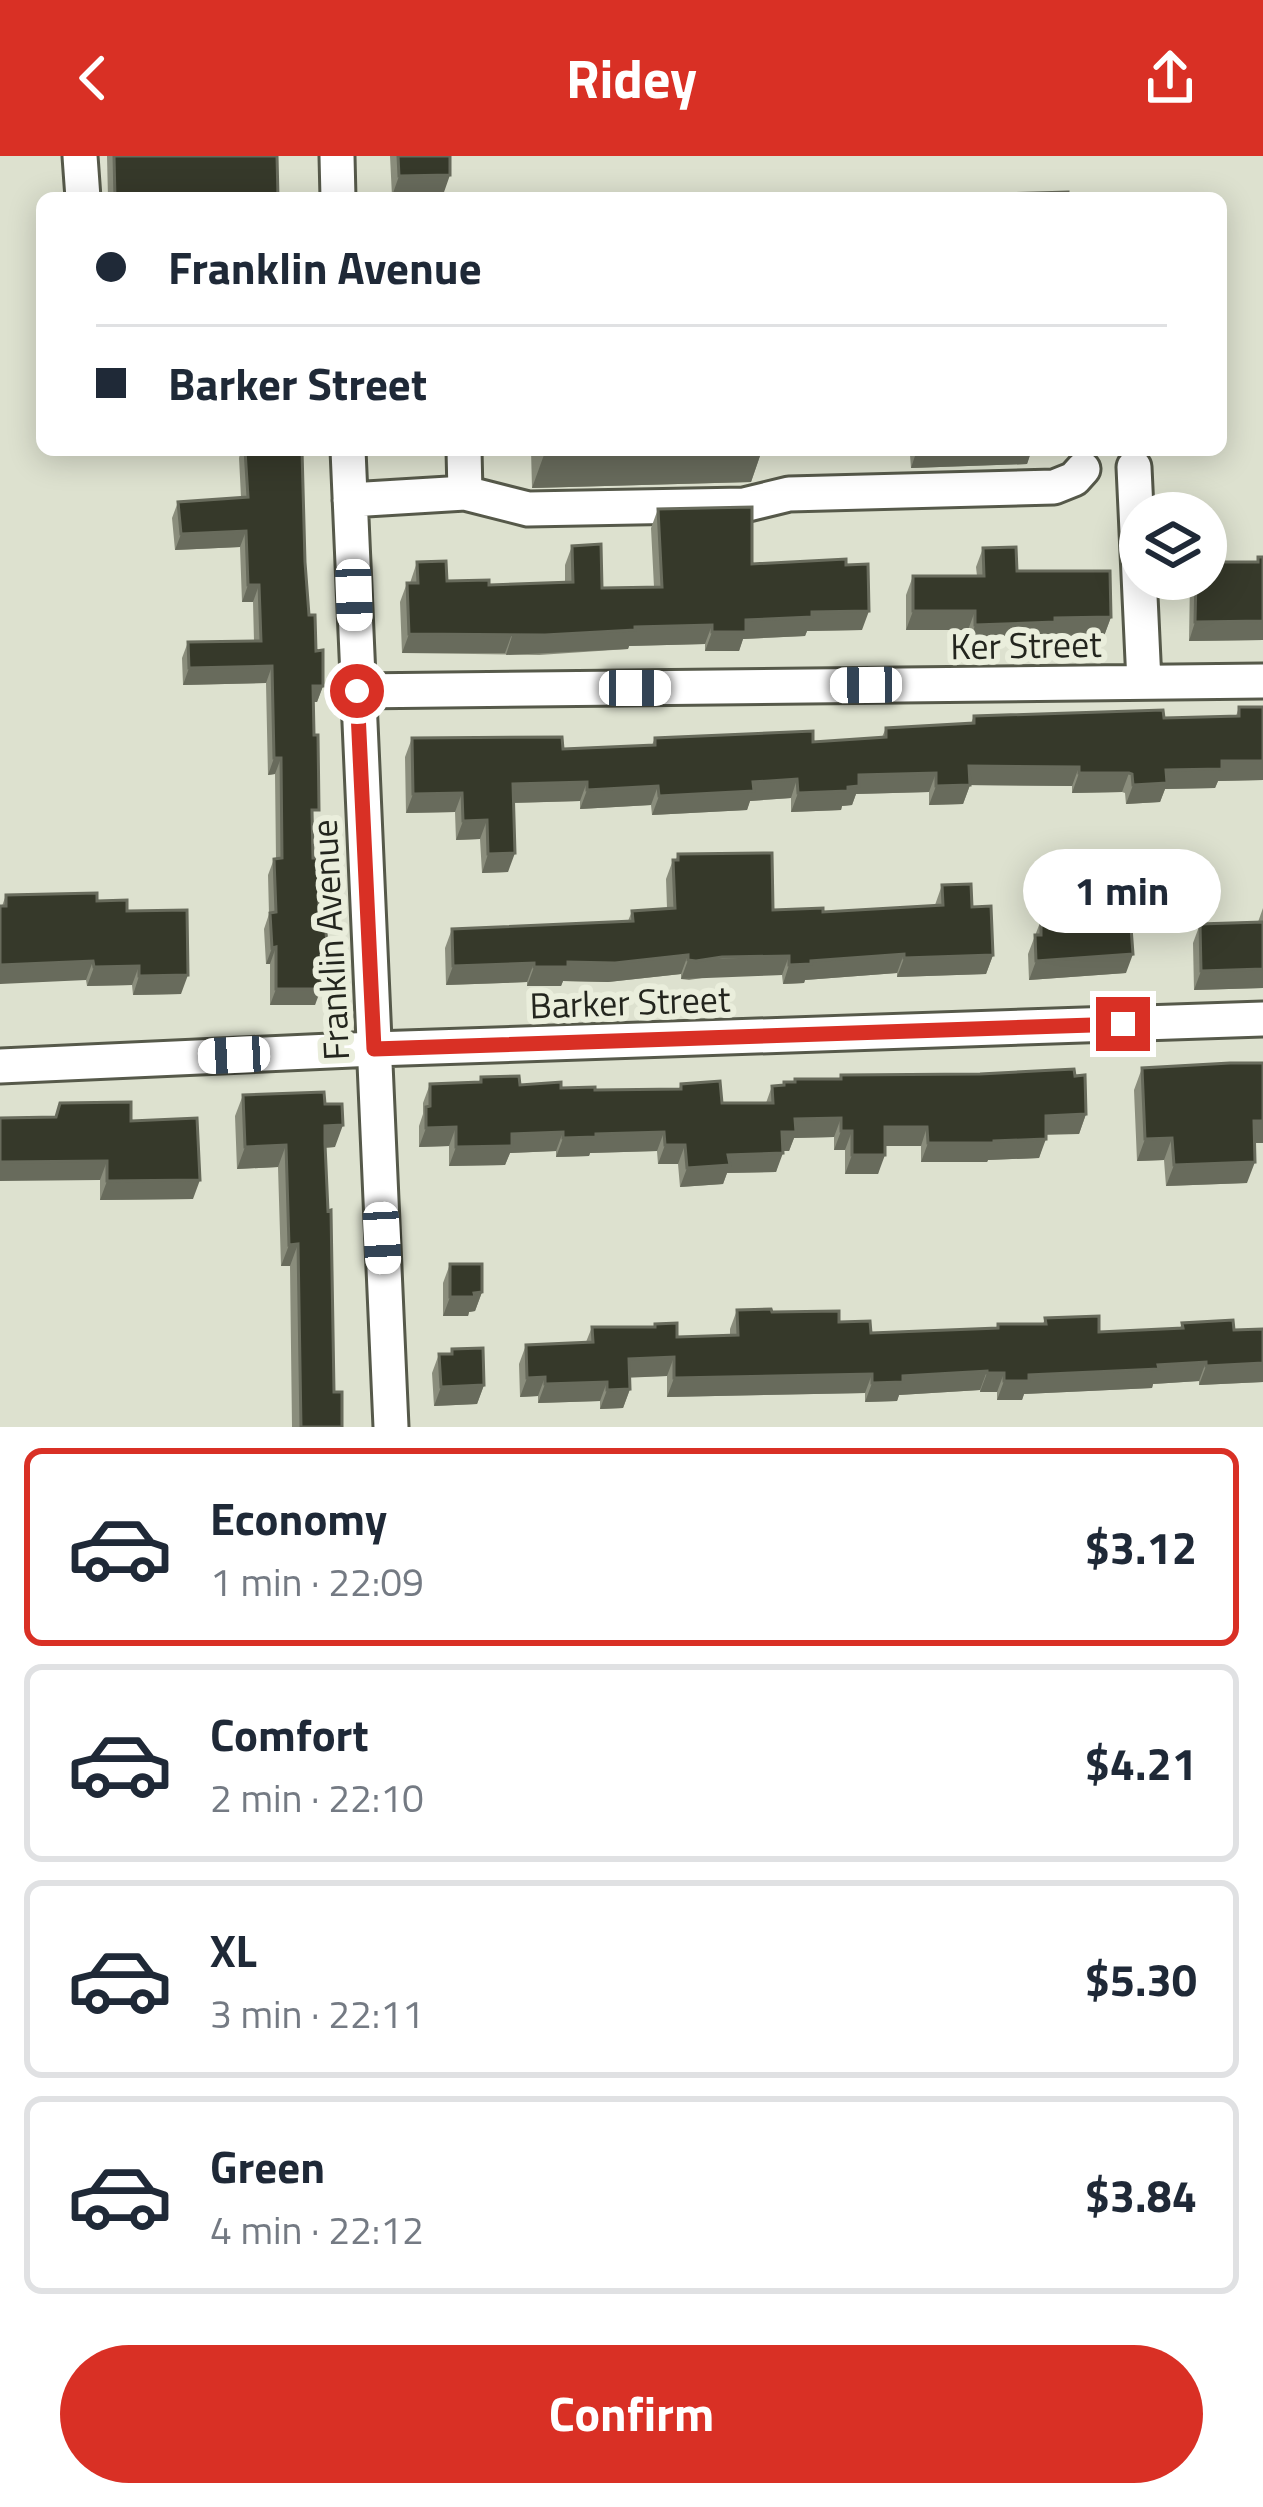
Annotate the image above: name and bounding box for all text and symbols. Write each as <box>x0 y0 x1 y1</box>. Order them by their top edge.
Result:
text: Ridey <box>566 37 697 119</box>
icon: back <box>60 45 126 111</box>
icon: share <box>1137 45 1203 111</box>
text: Franklin Avenue <box>168 233 482 301</box>
text: Barker Street <box>168 349 427 417</box>
map controls <box>1119 492 1227 600</box>
button: layers <box>1119 492 1227 600</box>
car <box>335 558 373 632</box>
street label: Ker Street <box>950 616 1102 673</box>
route start <box>330 664 384 718</box>
car <box>830 666 902 704</box>
car <box>599 670 671 706</box>
street label: Franklin Avenue <box>296 818 363 1062</box>
callout: 1 min <box>1024 850 1222 934</box>
text: 1 min <box>1075 861 1169 920</box>
street label: Barker Street <box>529 971 732 1032</box>
route end <box>1096 997 1150 1051</box>
car <box>197 1035 271 1075</box>
car <box>362 1201 402 1275</box>
text: Economy <box>210 1484 387 1552</box>
icon: car <box>66 1493 174 1601</box>
text: $3.12 <box>1085 1513 1197 1581</box>
text: 1 min · 22:09 <box>210 1552 424 1611</box>
text: Comfort <box>210 1700 369 1768</box>
icon: car <box>66 1709 174 1817</box>
text: $4.21 <box>1085 1729 1197 1797</box>
text: 2 min · 22:10 <box>210 1768 424 1827</box>
text: XL <box>210 1916 257 1984</box>
icon: car <box>66 1925 174 2033</box>
text: $5.30 <box>1085 1945 1197 2013</box>
text: 3 min · 22:11 <box>210 1984 424 2043</box>
text: Green <box>210 2132 325 2200</box>
icon: car <box>66 2141 174 2249</box>
text: $3.84 <box>1085 2161 1197 2229</box>
text: 4 min · 22:12 <box>210 2200 424 2259</box>
button: Confirm <box>60 2345 1203 2483</box>

